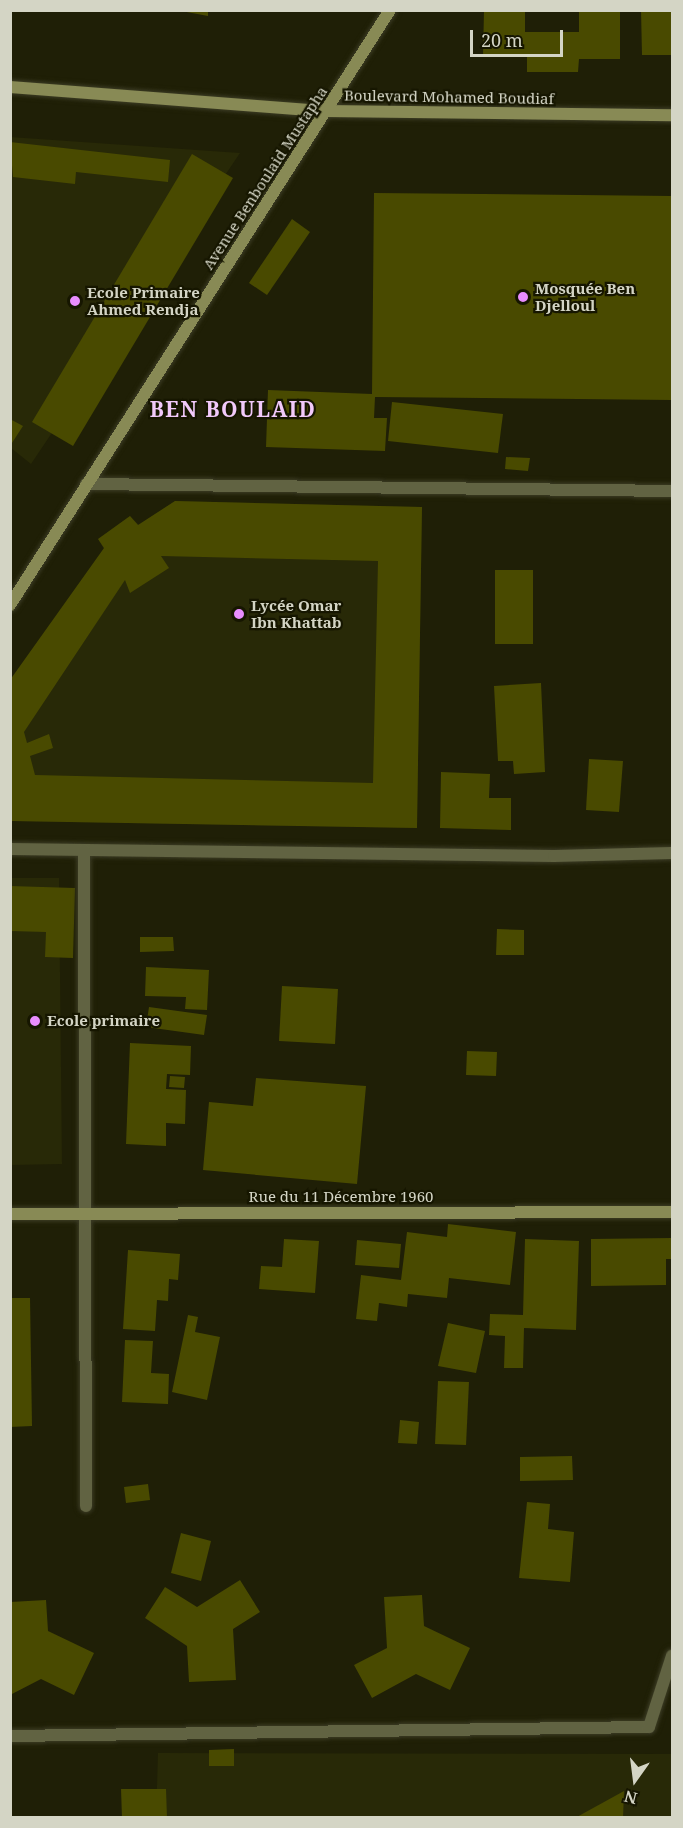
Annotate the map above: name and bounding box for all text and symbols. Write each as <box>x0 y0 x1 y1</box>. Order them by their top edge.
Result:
scale bar <box>473 18 566 56</box>
text: 20 m <box>481 28 523 52</box>
street label: Avenue Benboulaid Mustapha <box>199 83 331 273</box>
street label: Boulevard Mohamed Boudiaf <box>344 86 554 108</box>
place label: Mosquée Ben Djelloul <box>535 279 635 314</box>
place label: Ecole Primaire Ahmed Rendja <box>87 283 200 318</box>
marker: Mosquée Ben Djelloul <box>516 290 530 304</box>
marker: Ecole Primaire Ahmed Rendja <box>68 294 82 308</box>
district label: BEN BOULAID <box>150 396 316 422</box>
place label: Lycée Omar Ibn Khattab <box>251 596 342 631</box>
marker: Lycée Omar Ibn Khattab <box>232 607 246 621</box>
place label: Ecole primaire <box>47 1012 160 1030</box>
marker: Ecole primaire <box>28 1014 42 1028</box>
street label: Rue du 11 Décembre 1960 <box>249 1188 433 1206</box>
north arrow <box>605 1750 665 1810</box>
text: N <box>622 1785 639 1810</box>

